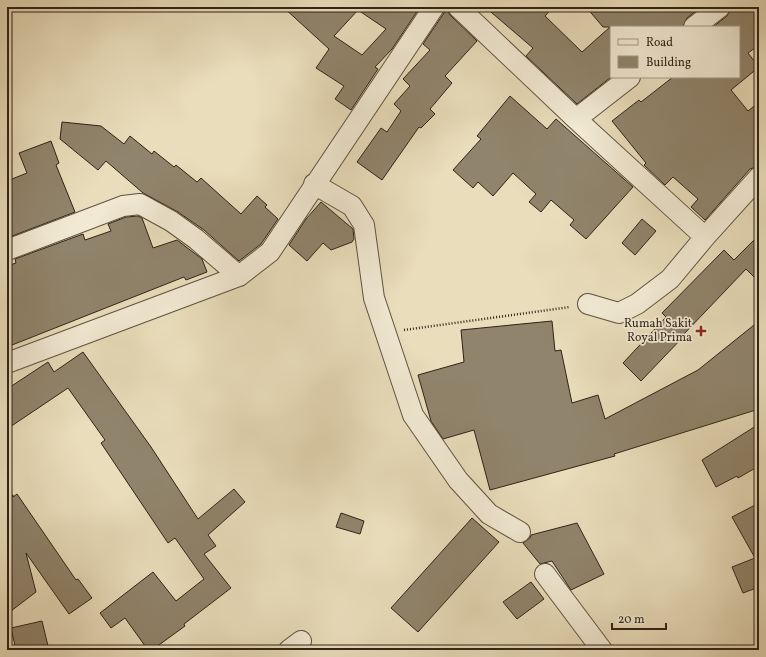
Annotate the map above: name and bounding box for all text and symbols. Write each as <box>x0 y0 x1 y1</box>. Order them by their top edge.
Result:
legend <box>610 26 740 78</box>
text: Road <box>646 35 673 51</box>
text: Building <box>646 55 691 71</box>
place label: Rumah Sakit Royal Prima <box>624 316 692 346</box>
marker: Rumah Sakit Royal Prima <box>695 325 707 337</box>
scale bar <box>612 605 666 631</box>
text: 20 m <box>618 612 645 628</box>

